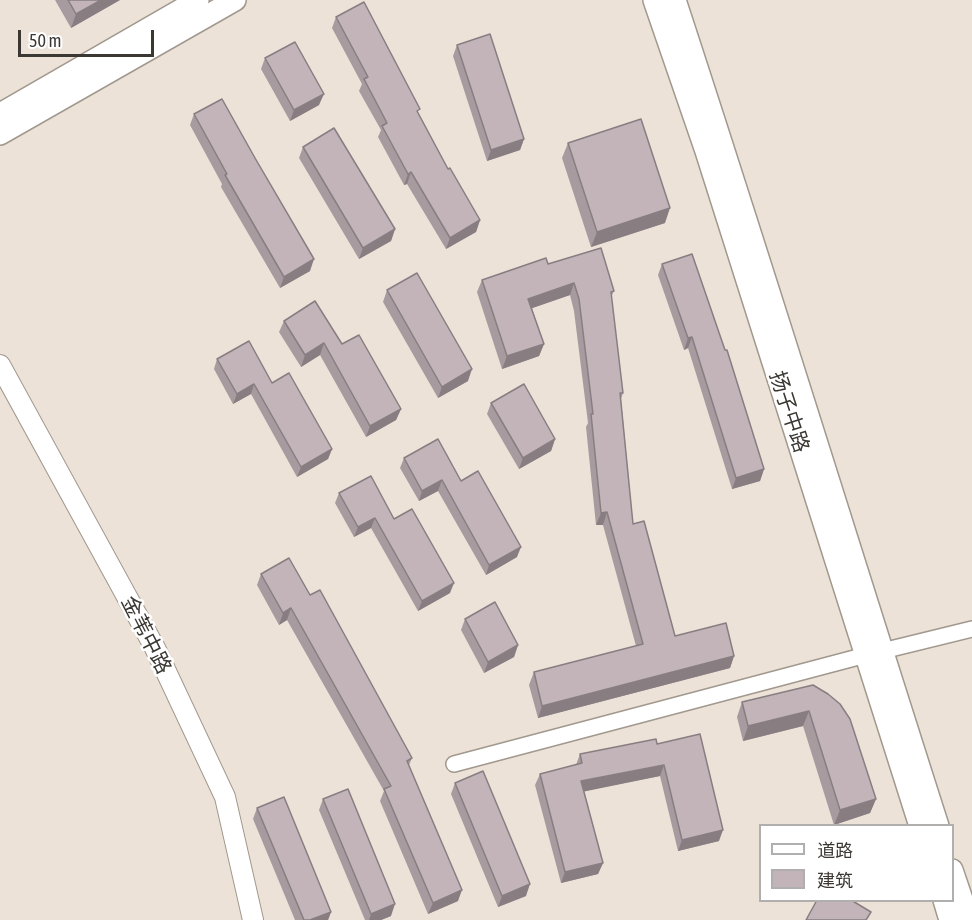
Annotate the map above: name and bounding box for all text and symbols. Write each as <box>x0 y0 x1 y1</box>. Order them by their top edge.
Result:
scale bar <box>21 18 158 56</box>
text: 50 m <box>29 30 61 51</box>
street label: 扬子中路 <box>764 368 814 456</box>
street label: 金苇中路 <box>116 592 176 678</box>
legend <box>759 824 954 902</box>
text: 道路 <box>817 840 853 861</box>
text: 建筑 <box>817 870 853 891</box>

